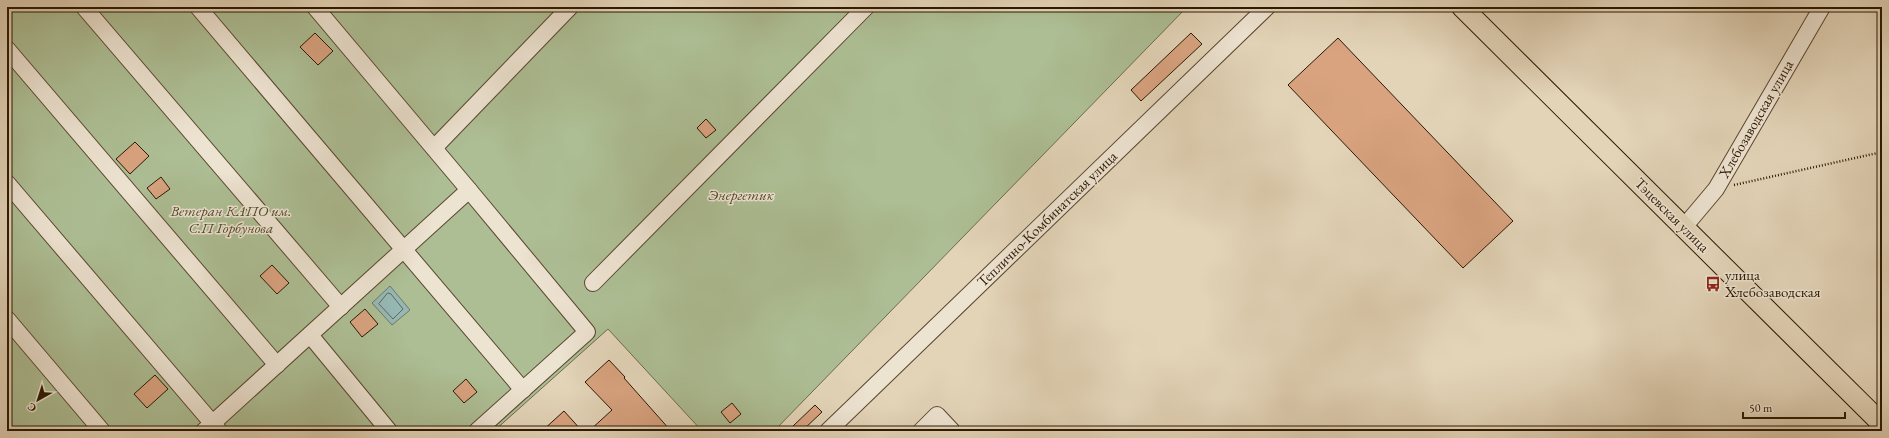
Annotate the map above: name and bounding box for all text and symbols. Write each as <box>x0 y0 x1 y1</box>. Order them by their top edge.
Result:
street label: Хлебозаводская улица <box>1713 56 1797 182</box>
street label: Теплично-Комбинатская улица <box>972 147 1121 291</box>
street label: Тэцевская улица <box>1631 173 1714 256</box>
park label: Энергетик <box>708 185 775 204</box>
park label: Ветеран КАПО им. С.П Горбунова <box>169 201 292 237</box>
place label: улица Хлебозаводская <box>1724 265 1821 301</box>
bus stop icon: улица Хлебозаводская <box>1704 275 1722 293</box>
north arrow <box>18 380 58 420</box>
scale bar <box>1743 394 1845 420</box>
text: С <box>24 400 39 416</box>
text: 50 m <box>1749 400 1773 416</box>

